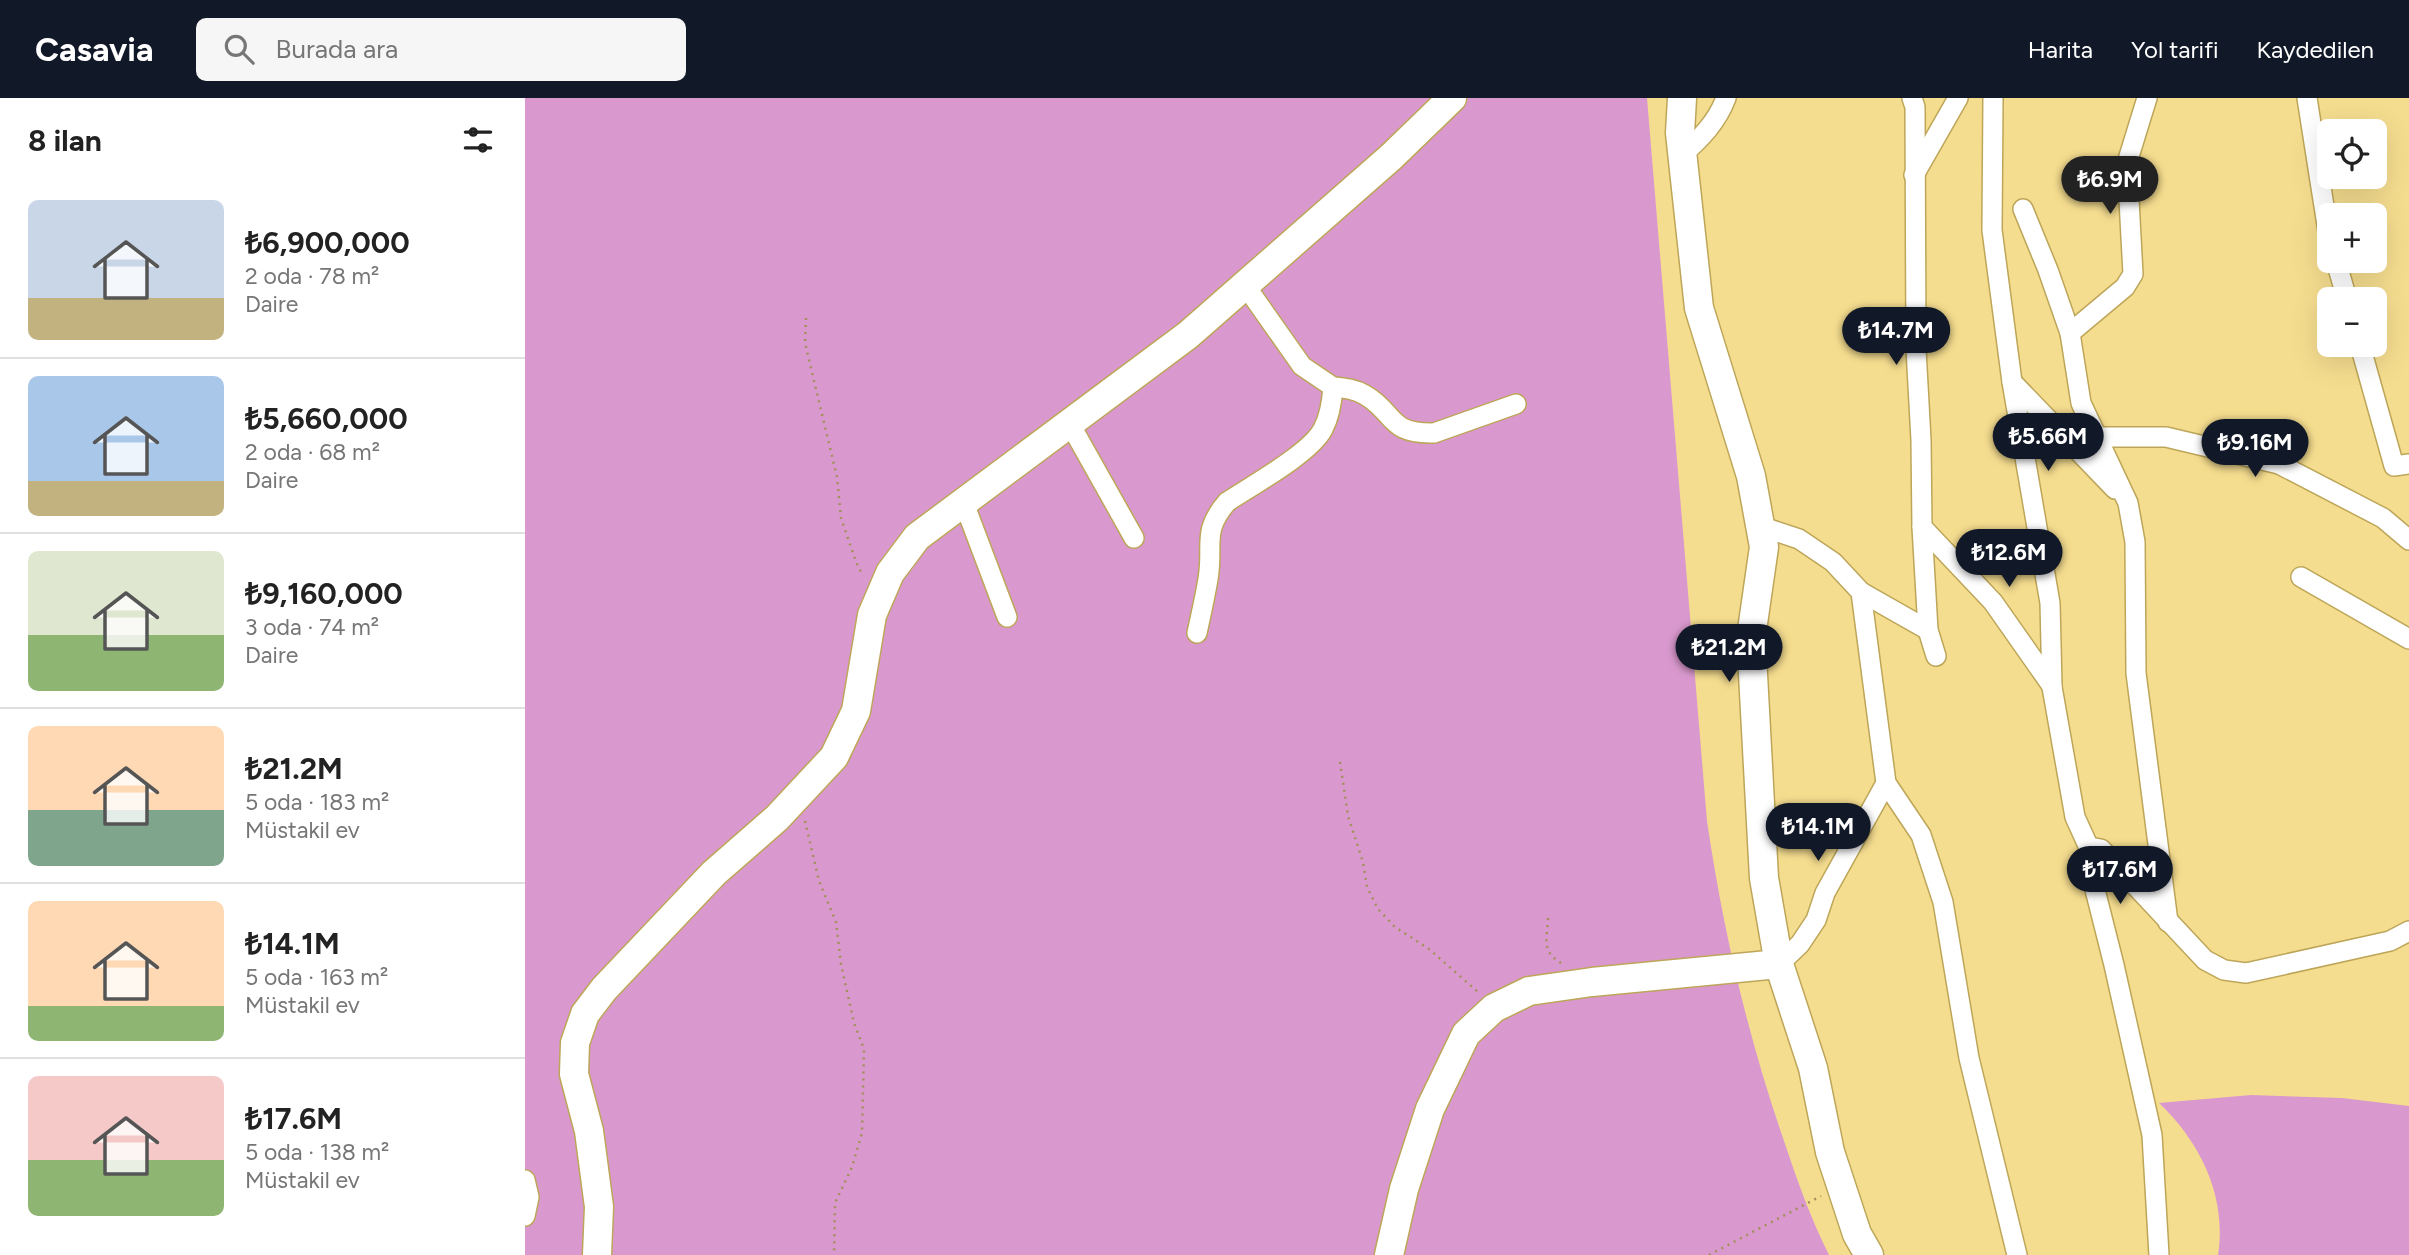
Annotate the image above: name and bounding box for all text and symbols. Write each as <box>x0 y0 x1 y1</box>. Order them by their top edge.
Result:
search box <box>196 18 686 81</box>
text: Casavia <box>35 30 154 69</box>
icon: search <box>220 30 258 68</box>
text: Burada ara <box>276 33 398 65</box>
text: Harita <box>2028 35 2093 64</box>
text: Yol tarifi <box>2131 35 2219 64</box>
text: Kaydedilen <box>2257 35 2374 64</box>
map controls <box>2317 119 2387 357</box>
button: locate <box>2317 119 2387 189</box>
icon: filters <box>459 121 497 159</box>
text: 8 ilan <box>28 122 102 159</box>
pin: ₺6.9M <box>2061 156 2159 216</box>
text: ₺6.9M <box>2077 165 2143 193</box>
button: + <box>2317 203 2387 273</box>
text: ₺6,900,000 <box>245 224 410 261</box>
icon: home <box>84 228 168 312</box>
text: 2 oda · 78 m² <box>245 262 379 290</box>
button: − <box>2317 287 2387 357</box>
text: Daire <box>245 290 298 318</box>
pin: ₺14.7M <box>1839 308 1953 367</box>
text: ₺14.7M <box>1858 316 1934 344</box>
text: ₺5,660,000 <box>245 400 408 437</box>
icon: home <box>84 404 168 488</box>
pin: ₺5.66M <box>1991 414 2105 473</box>
pin: ₺9.16M <box>2198 420 2312 479</box>
text: ₺5.66M <box>2009 422 2087 450</box>
text: ₺9.16M <box>2218 428 2292 456</box>
text: 2 oda · 68 m² <box>245 438 380 466</box>
text: Daire <box>245 466 298 494</box>
pin: ₺12.6M <box>1952 530 2066 589</box>
text: ₺12.6M <box>1972 538 2046 566</box>
text: ₺9,160,000 <box>245 575 403 612</box>
icon: home <box>84 579 168 663</box>
text: 3 oda · 74 m² <box>245 613 379 641</box>
pin: ₺21.2M <box>1672 624 1786 684</box>
text: ₺21.2M <box>1692 633 1766 661</box>
text: Daire <box>245 641 298 669</box>
text: ₺21.2M <box>245 750 343 787</box>
icon: home <box>84 754 168 838</box>
text: 5 oda · 183 m² <box>245 788 389 816</box>
pin: ₺14.1M <box>1761 804 1875 863</box>
text: ₺14.1M <box>1782 812 1854 840</box>
text: Müstakil ev <box>245 816 360 844</box>
pin: ₺17.6M <box>2063 846 2177 906</box>
text: ₺17.6M <box>2083 855 2157 883</box>
text: ₺14.1M <box>245 925 340 962</box>
icon: home <box>84 929 168 1013</box>
text: 5 oda · 163 m² <box>245 963 388 991</box>
text: Müstakil ev <box>245 991 360 1019</box>
text: ₺17.6M <box>245 1100 342 1137</box>
icon: home <box>84 1104 168 1188</box>
text: 5 oda · 138 m² <box>245 1138 389 1166</box>
text: Müstakil ev <box>245 1166 360 1194</box>

